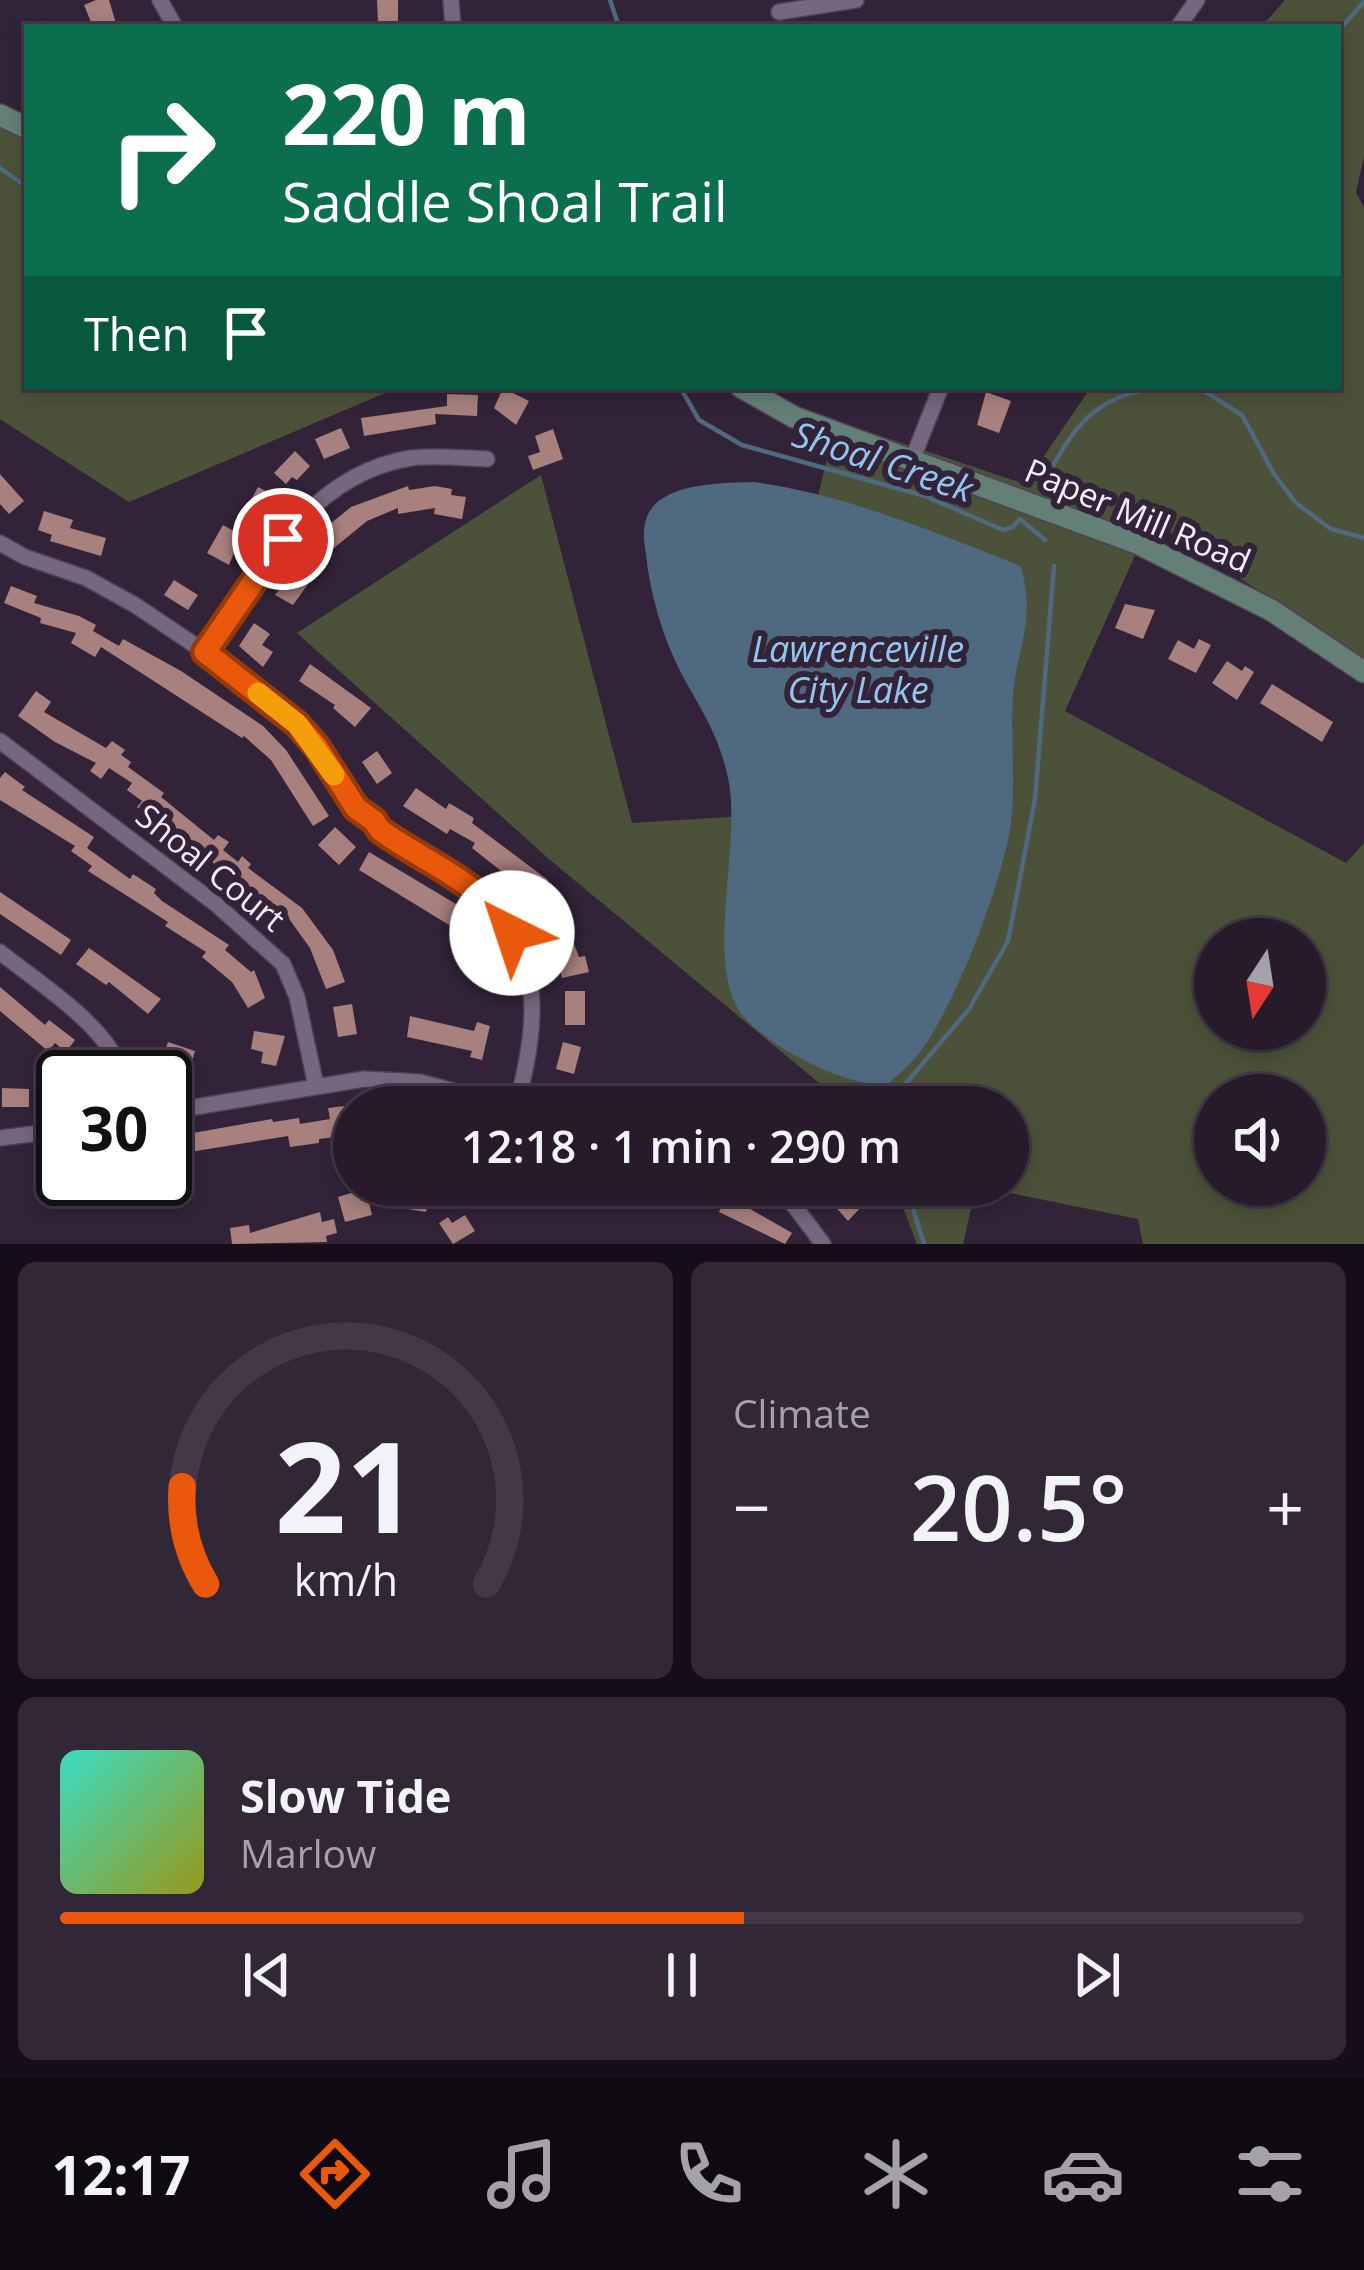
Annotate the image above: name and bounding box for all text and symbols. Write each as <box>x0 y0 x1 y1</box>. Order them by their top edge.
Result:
text: 220 m <box>282 55 530 170</box>
icon: right <box>84 72 240 228</box>
text: Saddle Shoal Trail <box>282 164 728 238</box>
icon: arrive <box>213 300 279 366</box>
text: Then <box>84 303 189 364</box>
water label: Shoal Creek <box>787 409 981 514</box>
street label: Paper Mill Road <box>1018 447 1258 583</box>
pin <box>232 488 334 590</box>
icon: arrive <box>250 506 316 572</box>
water label: Lawrenceville City Lake <box>752 624 964 714</box>
street label: Shoal Court <box>127 793 295 941</box>
position arrow <box>449 870 575 996</box>
north arrow <box>1194 918 1326 1050</box>
map controls <box>1194 918 1326 1206</box>
speed limit sign: 30 <box>36 1050 192 1206</box>
button: sound <box>1194 1074 1326 1206</box>
text: 12:18 · 1 min · 290 m <box>461 1115 901 1176</box>
text: Climate <box>733 1386 871 1439</box>
text: 21 <box>274 1400 417 1570</box>
text: 20.5° <box>910 1445 1127 1567</box>
text: − <box>733 1461 771 1551</box>
text: + <box>1266 1461 1304 1551</box>
text: km/h <box>293 1549 398 1608</box>
text: Slow Tide <box>240 1765 451 1826</box>
text: Marlow <box>240 1826 376 1879</box>
icon: previous <box>234 1942 300 2008</box>
icon: pause <box>649 1942 715 2008</box>
icon: next <box>1064 1942 1130 2008</box>
icon: directions <box>293 2132 377 2216</box>
icon: music <box>480 2132 564 2216</box>
icon: phone <box>667 2132 751 2216</box>
icon: climate <box>854 2132 938 2216</box>
icon: car <box>1041 2132 1125 2216</box>
icon: filters <box>1228 2132 1312 2216</box>
text: 12:17 <box>52 2137 190 2211</box>

